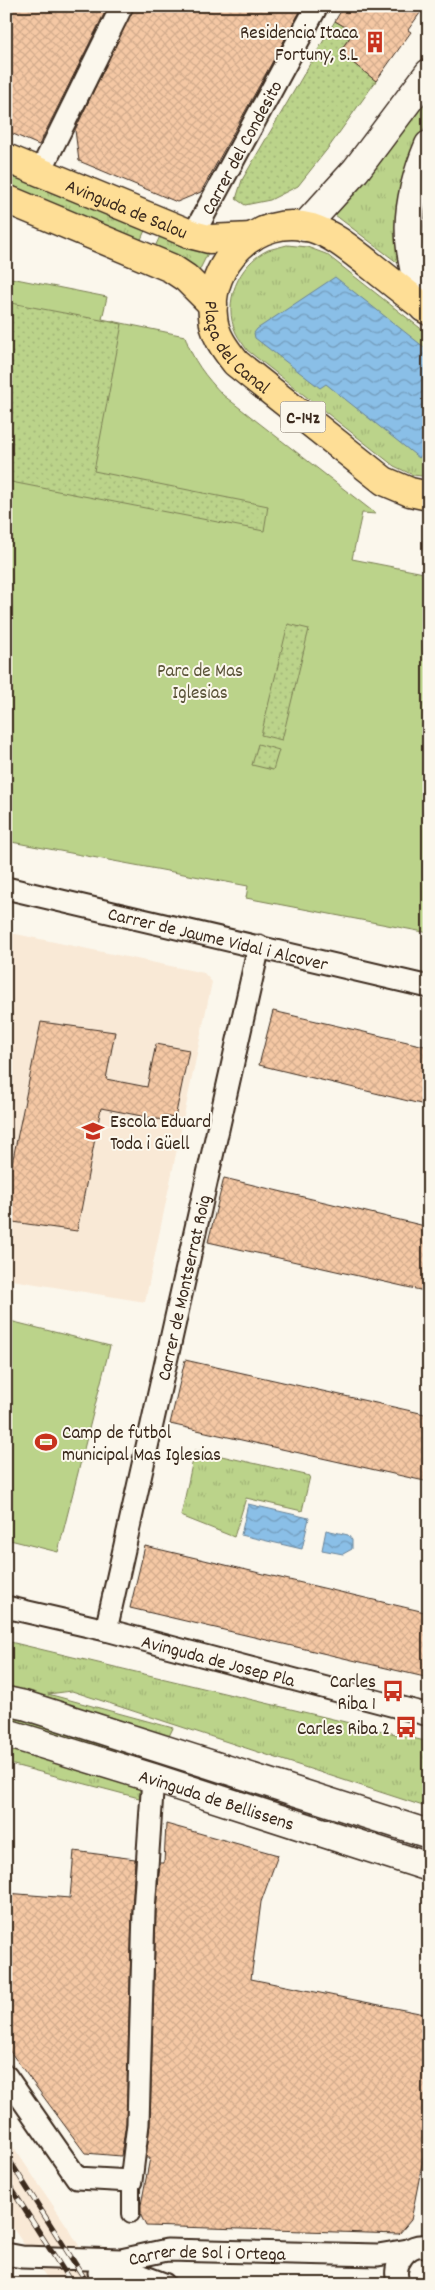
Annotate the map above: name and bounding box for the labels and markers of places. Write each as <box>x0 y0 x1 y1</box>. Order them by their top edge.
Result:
place label: Residencia Itaca Fortuny, S.L <box>240 21 359 70</box>
building icon: Residencia Itaca Fortuny, S.L <box>362 29 388 55</box>
place label: Escola Eduard Toda i Güell <box>110 1110 211 1159</box>
school or university icon: Escola Eduard Toda i Güell <box>80 1118 106 1144</box>
place label: Camp de futbol municipal Mas Iglesias <box>62 1421 221 1470</box>
sports icon: Camp de futbol municipal Mas Iglesias <box>33 1429 59 1455</box>
place label: Carles Riba 1 <box>330 1670 376 1719</box>
bus stop icon: Carles Riba 1 <box>380 1678 406 1704</box>
bus stop icon: Carles Riba 2 <box>393 1714 419 1740</box>
place label: Carles Riba 2 <box>297 1717 390 1744</box>

